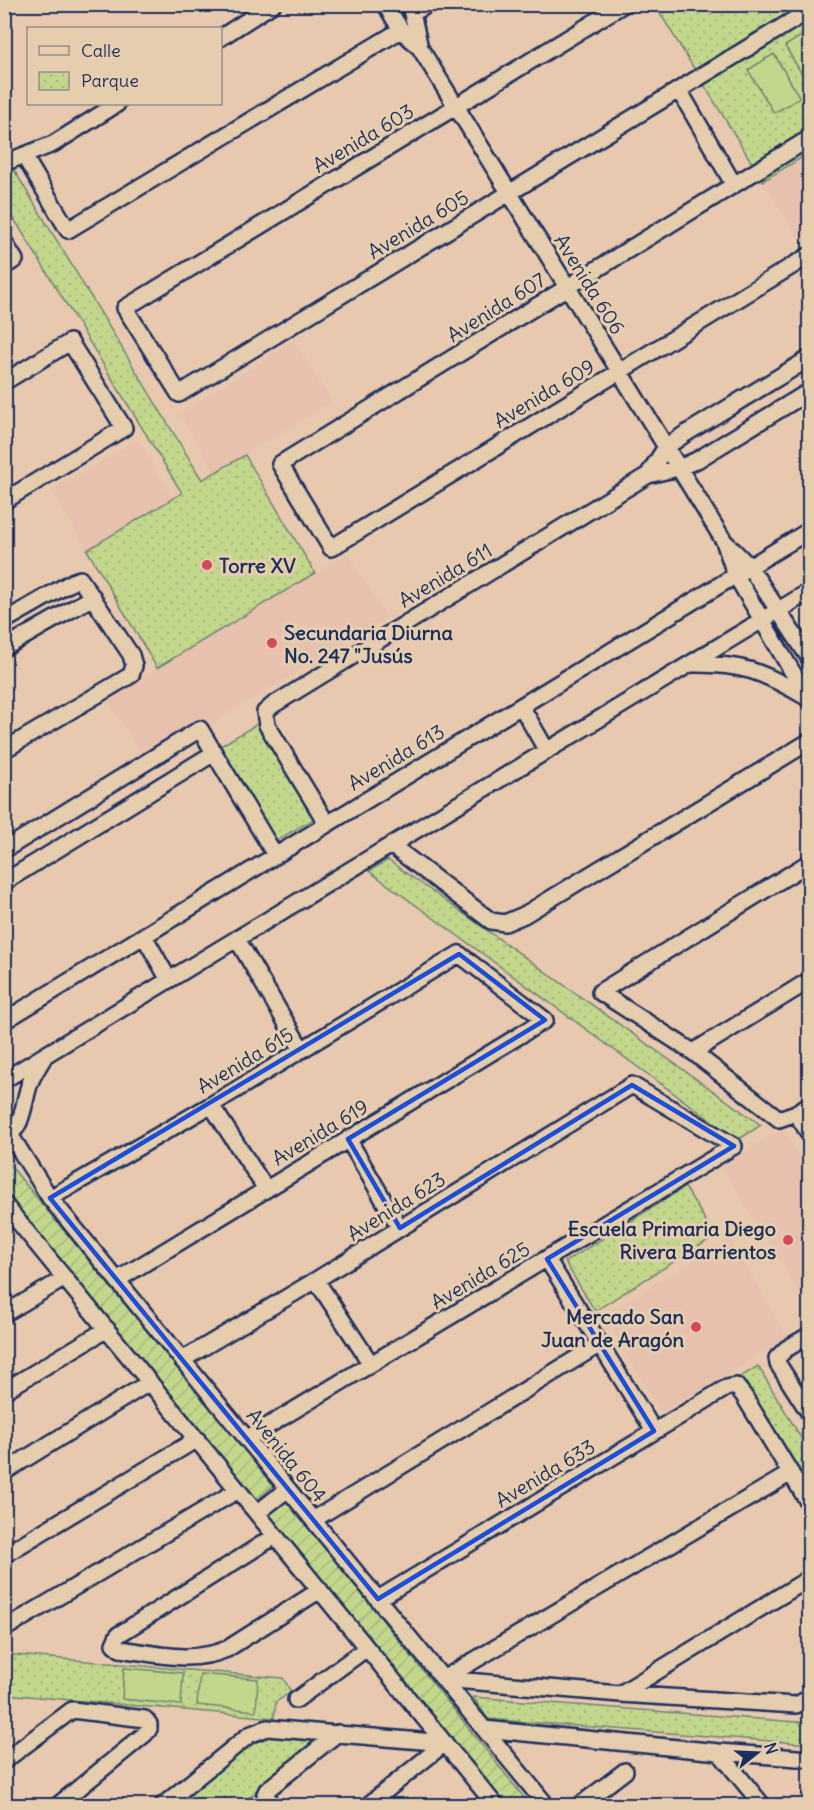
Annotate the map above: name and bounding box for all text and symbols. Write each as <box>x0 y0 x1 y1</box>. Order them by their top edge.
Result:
legend <box>27 27 222 105</box>
text: Calle <box>81 39 121 62</box>
text: Parque <box>81 69 139 92</box>
street label: Avenida 603 <box>308 98 418 178</box>
street label: Avenida 605 <box>363 184 473 264</box>
street label: Avenida 606 <box>549 229 631 339</box>
street label: Avenida 607 <box>442 267 550 347</box>
street label: Avenida 609 <box>489 353 599 433</box>
street label: Avenida 611 <box>394 537 496 613</box>
place label: Torre XV <box>219 553 296 578</box>
marker: Torre XV <box>200 558 214 572</box>
place label: Secundaria Diurna No. 247 "Jusús <box>284 620 453 668</box>
marker: Secundaria Diurna No. 247 "Jusús <box>265 636 279 650</box>
street label: Avenida 613 <box>343 718 449 796</box>
street label: Avenida 615 <box>192 1021 298 1099</box>
street label: Avenida 619 <box>267 1093 373 1171</box>
street label: Avenida 623 <box>342 1166 450 1246</box>
place label: Escuela Primaria Diego Rivera Barrientos <box>568 1216 776 1264</box>
marker: Escuela Primaria Diego Rivera Barrientos <box>781 1233 795 1247</box>
street label: Avenida 625 <box>426 1236 534 1314</box>
place label: Mercado San Juan de Aragón <box>541 1304 684 1352</box>
marker: Mercado San Juan de Aragón <box>689 1320 703 1334</box>
street label: Avenida 604 <box>242 1403 332 1507</box>
street label: Avenida 633 <box>491 1434 599 1512</box>
north arrow <box>727 1723 787 1783</box>
text: N <box>760 1740 782 1757</box>

